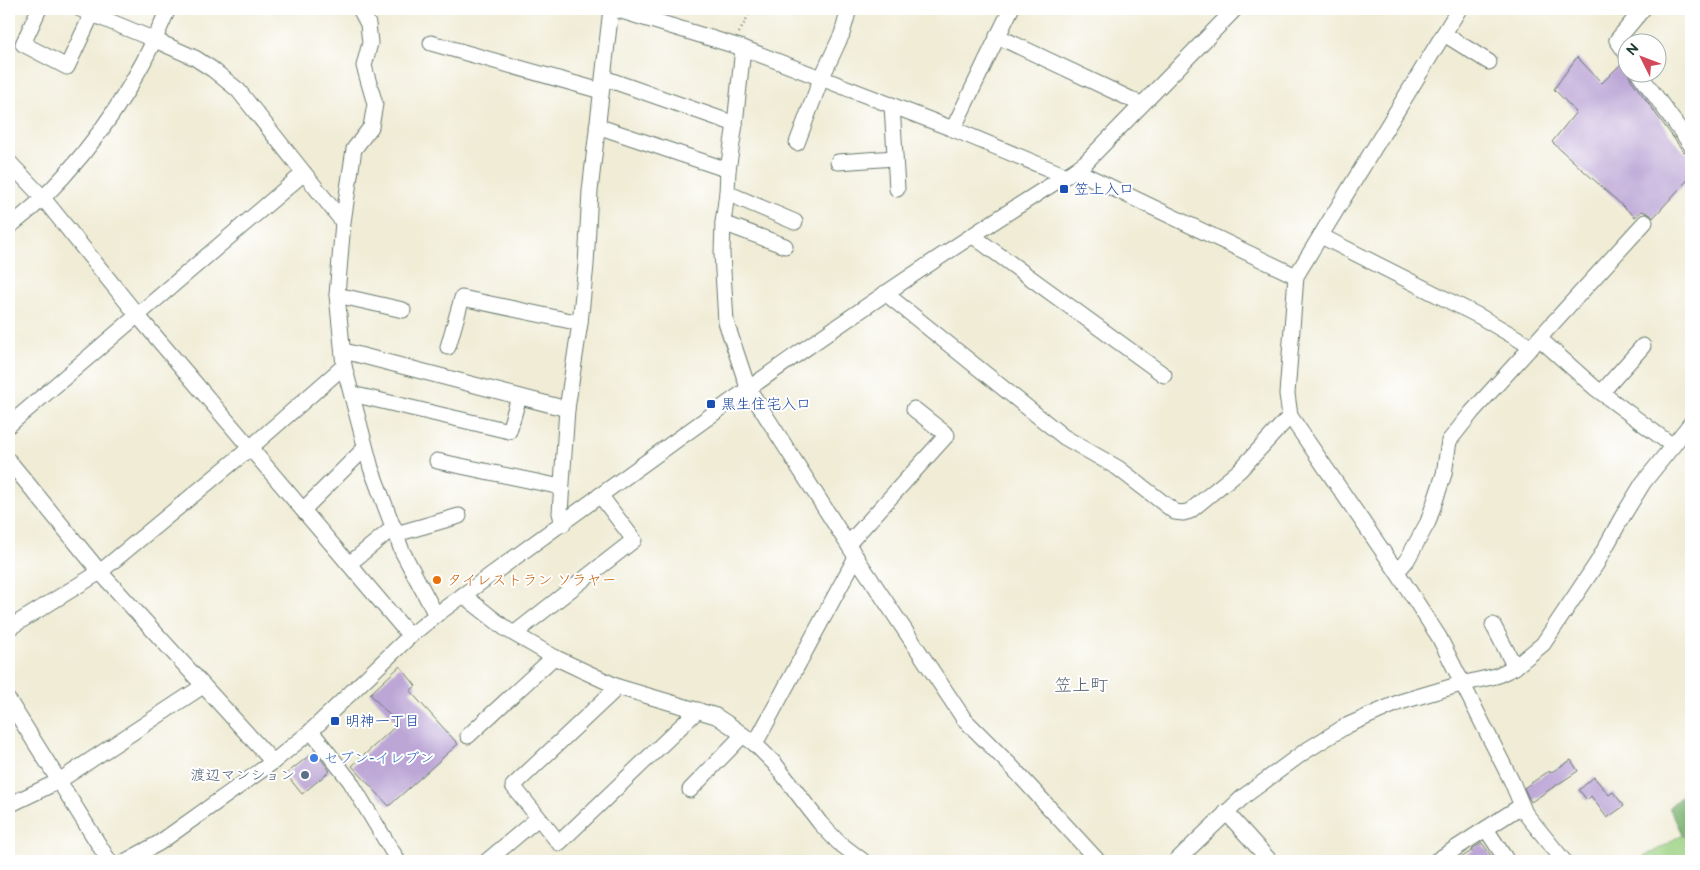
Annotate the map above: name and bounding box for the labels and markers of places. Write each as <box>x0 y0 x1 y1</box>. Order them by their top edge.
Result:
place label: 笠上入口 <box>1074 180 1134 199</box>
marker: 笠上入口 <box>1058 183 1070 195</box>
place label: 黒生住宅入口 <box>721 395 811 414</box>
marker: 黒生住宅入口 <box>705 398 717 410</box>
place label: タイレストラン ソラヤー <box>447 571 617 590</box>
marker: タイレストラン ソラヤー <box>431 574 443 586</box>
place label: 明神一丁目 <box>345 712 420 731</box>
marker: 明神一丁目 <box>329 715 341 727</box>
place label: セブン-イレブン <box>324 749 435 768</box>
marker: セブン-イレブン <box>308 752 320 764</box>
place label: 渡辺マンション <box>191 766 295 785</box>
marker: 渡辺マンション <box>299 769 311 781</box>

